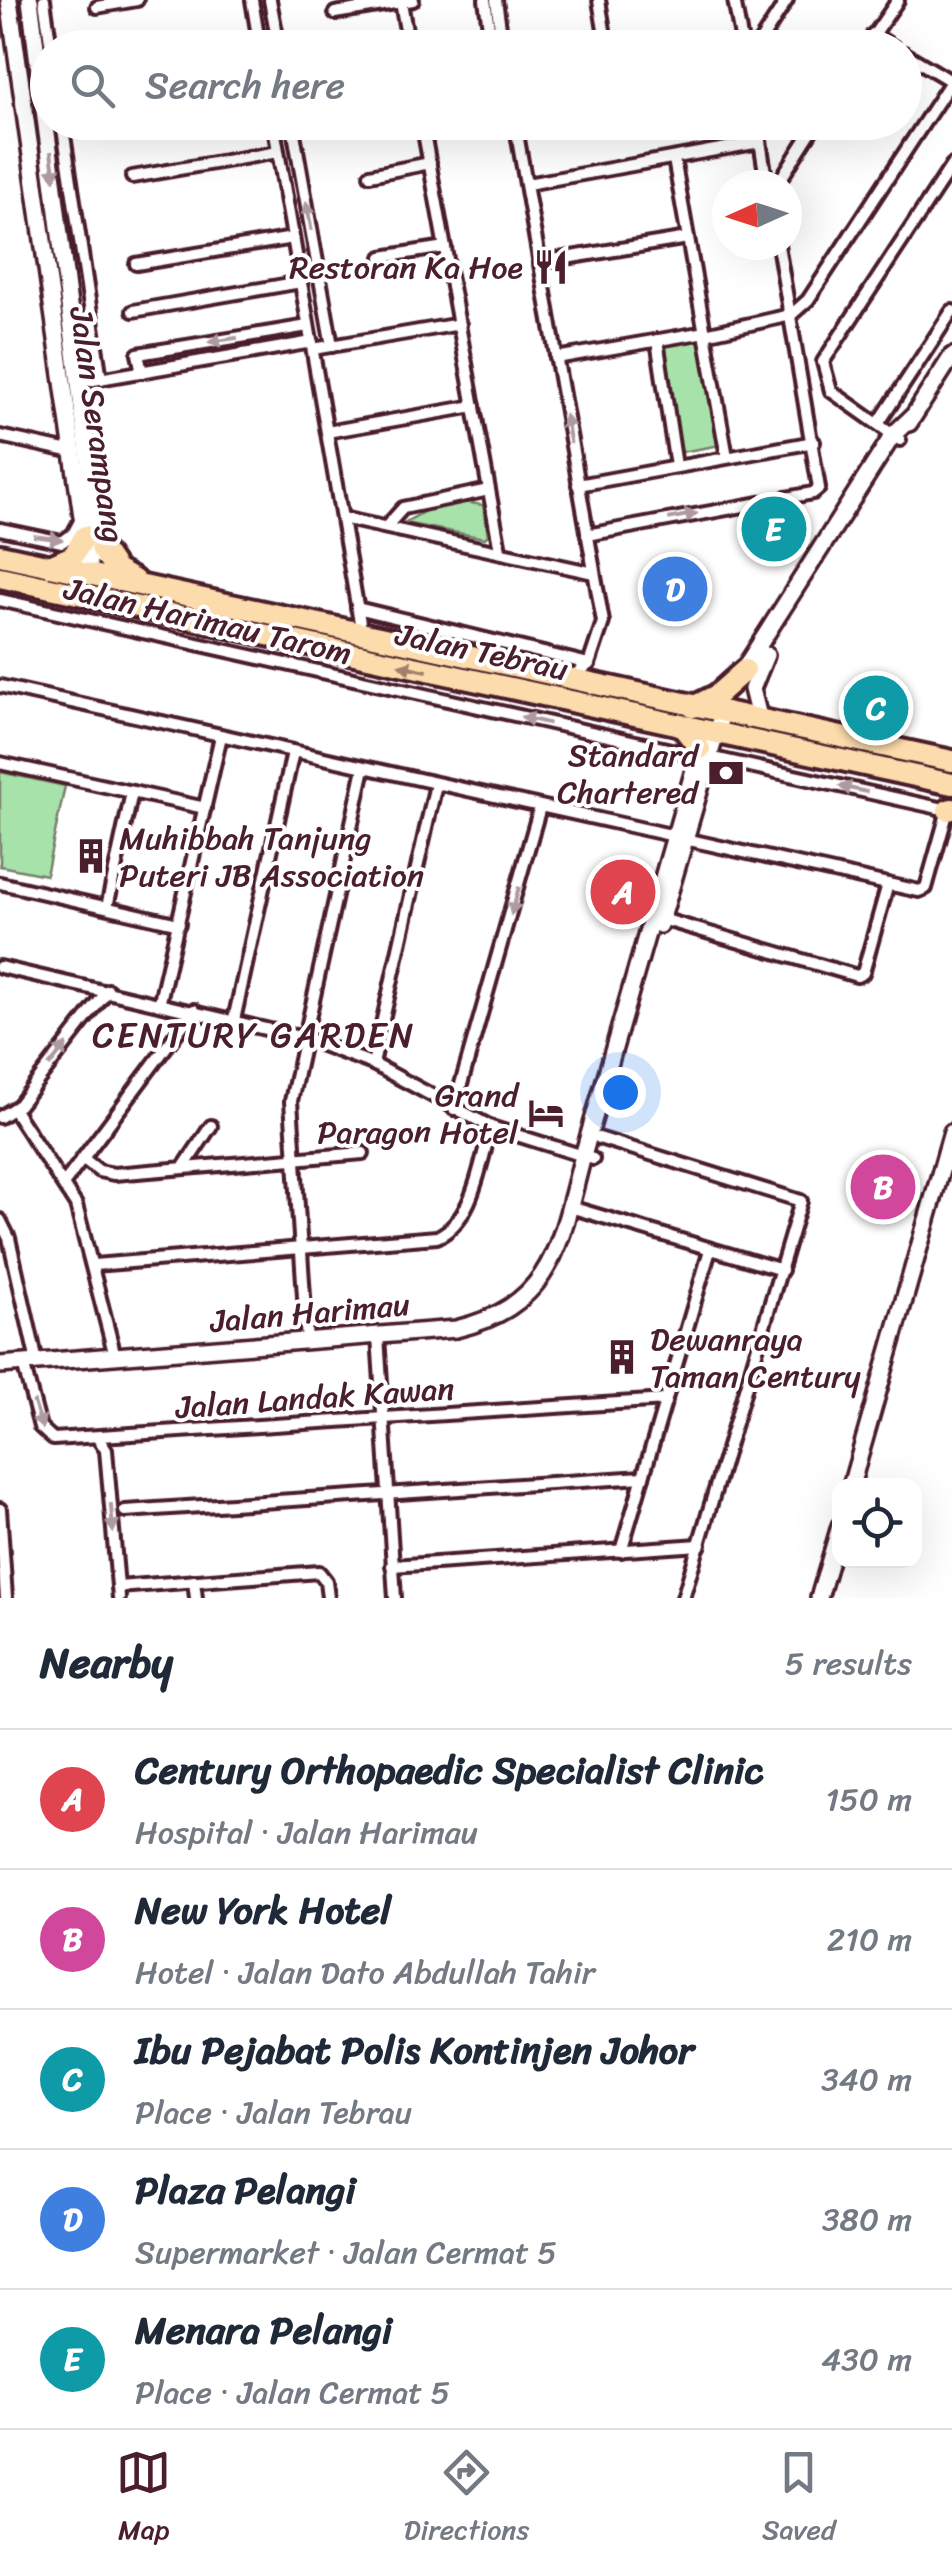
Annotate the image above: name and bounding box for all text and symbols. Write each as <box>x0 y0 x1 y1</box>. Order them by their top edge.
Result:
search box <box>30 30 922 140</box>
text: Search here <box>145 52 345 119</box>
icon: search <box>65 58 120 113</box>
one-way arrow <box>45 151 61 182</box>
north arrow <box>712 170 802 260</box>
one-way arrow <box>301 200 316 231</box>
place label: Restoran Ka Hoe <box>289 239 523 296</box>
restaurant icon: Restoran Ka Hoe <box>532 248 570 286</box>
street label: Jalan Serampang <box>52 302 142 547</box>
one-way arrow <box>207 333 238 349</box>
one-way arrow <box>560 413 575 444</box>
pin: E <box>742 492 806 566</box>
one-way arrow <box>668 508 699 524</box>
one-way arrow <box>33 531 65 547</box>
pin: D <box>642 552 708 626</box>
street label: Jalan Harimau Tarom <box>58 560 357 682</box>
street label: Jalan Tebrau <box>390 606 573 698</box>
one-way arrow <box>398 659 429 675</box>
pin: C <box>844 670 908 746</box>
one-way arrow <box>519 711 550 727</box>
place label: Standard Chartered <box>557 727 700 821</box>
bank icon: Standard Chartered <box>707 754 745 792</box>
one-way arrow <box>837 781 868 797</box>
place label: Muhibbah Tanjung Puteri JB Association <box>119 810 424 904</box>
building icon: Muhibbah Tanjung Puteri JB Association <box>72 837 110 875</box>
pin: A <box>590 854 656 930</box>
one-way arrow <box>507 887 522 917</box>
district label: CENTURY GARDEN <box>92 1004 416 1066</box>
one-way arrow <box>47 1042 68 1068</box>
place label: Grand Paragon Hotel <box>317 1067 520 1161</box>
your location <box>595 1067 646 1118</box>
hotel icon: Grand Paragon Hotel <box>527 1094 565 1132</box>
pin: B <box>850 1150 916 1224</box>
street label: Jalan Harimau <box>207 1276 412 1350</box>
place label: Dewanraya Taman Century <box>650 1311 861 1405</box>
building icon: Dewanraya Taman Century <box>603 1338 641 1376</box>
street label: Jalan Landak Kawan <box>173 1360 456 1436</box>
one-way arrow <box>31 1401 46 1431</box>
map controls <box>832 1478 922 1568</box>
button: locate <box>832 1478 922 1568</box>
one-way arrow <box>105 1503 121 1535</box>
text: Nearby <box>40 1626 173 1700</box>
text: 5 results <box>785 1635 912 1692</box>
text: Century Orthopaedic Specialist Clinic <box>135 1737 763 1804</box>
text: A <box>62 1771 83 1828</box>
text: 150 m <box>826 1771 912 1828</box>
text: Hospital · Jalan Harimau <box>135 1804 478 1861</box>
text: New York Hotel <box>135 1877 391 1944</box>
text: B <box>62 1911 83 1968</box>
text: 210 m <box>827 1911 912 1968</box>
text: Hotel · Jalan Dato Abdullah Tahir <box>135 1944 595 2001</box>
text: Ibu Pejabat Polis Kontinjen Johor <box>135 2017 694 2084</box>
text: C <box>63 2051 82 2108</box>
text: 340 m <box>821 2051 912 2108</box>
text: Place · Jalan Tebrau <box>135 2084 412 2141</box>
text: Plaza Pelangi <box>135 2157 356 2224</box>
text: D <box>63 2191 82 2248</box>
text: 380 m <box>822 2191 912 2248</box>
text: Supermarket · Jalan Cermat 5 <box>135 2224 557 2281</box>
text: Menara Pelangi <box>135 2297 392 2364</box>
text: E <box>64 2331 81 2388</box>
text: 430 m <box>821 2331 912 2388</box>
text: Place · Jalan Cermat 5 <box>135 2364 450 2421</box>
tab: Map <box>116 2445 171 2554</box>
tab: Directions <box>404 2445 529 2554</box>
tab: Saved <box>762 2445 836 2554</box>

